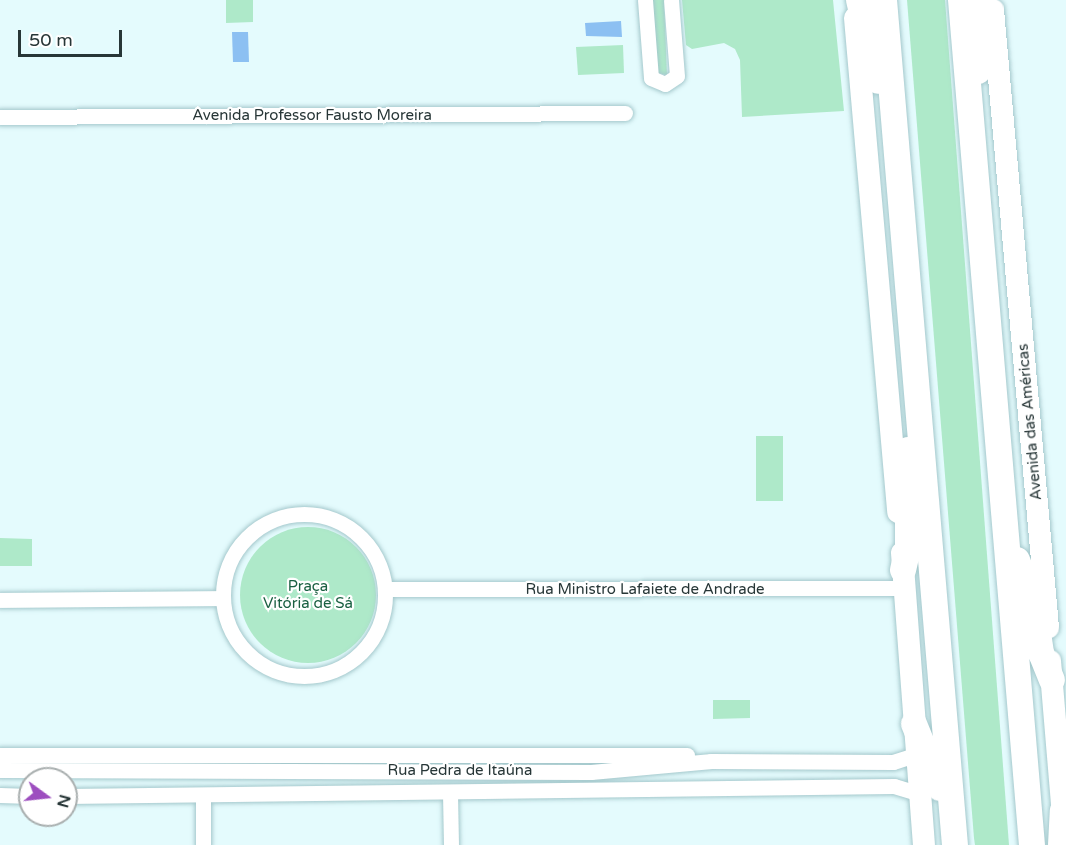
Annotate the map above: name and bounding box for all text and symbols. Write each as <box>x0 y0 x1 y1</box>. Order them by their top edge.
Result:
scale bar <box>21 18 124 56</box>
text: 50 m <box>29 29 73 51</box>
street label: Avenida Professor Fausto Moreira <box>192 107 432 125</box>
street label: Avenida das Américas <box>1014 343 1046 501</box>
park label: Praça Vitória de Sá <box>263 577 353 612</box>
street label: Rua Ministro Lafaiete de Andrade <box>525 581 765 599</box>
street label: Rua Pedra de Itaúna <box>388 762 532 780</box>
north arrow <box>18 767 78 827</box>
text: N <box>52 792 75 810</box>

